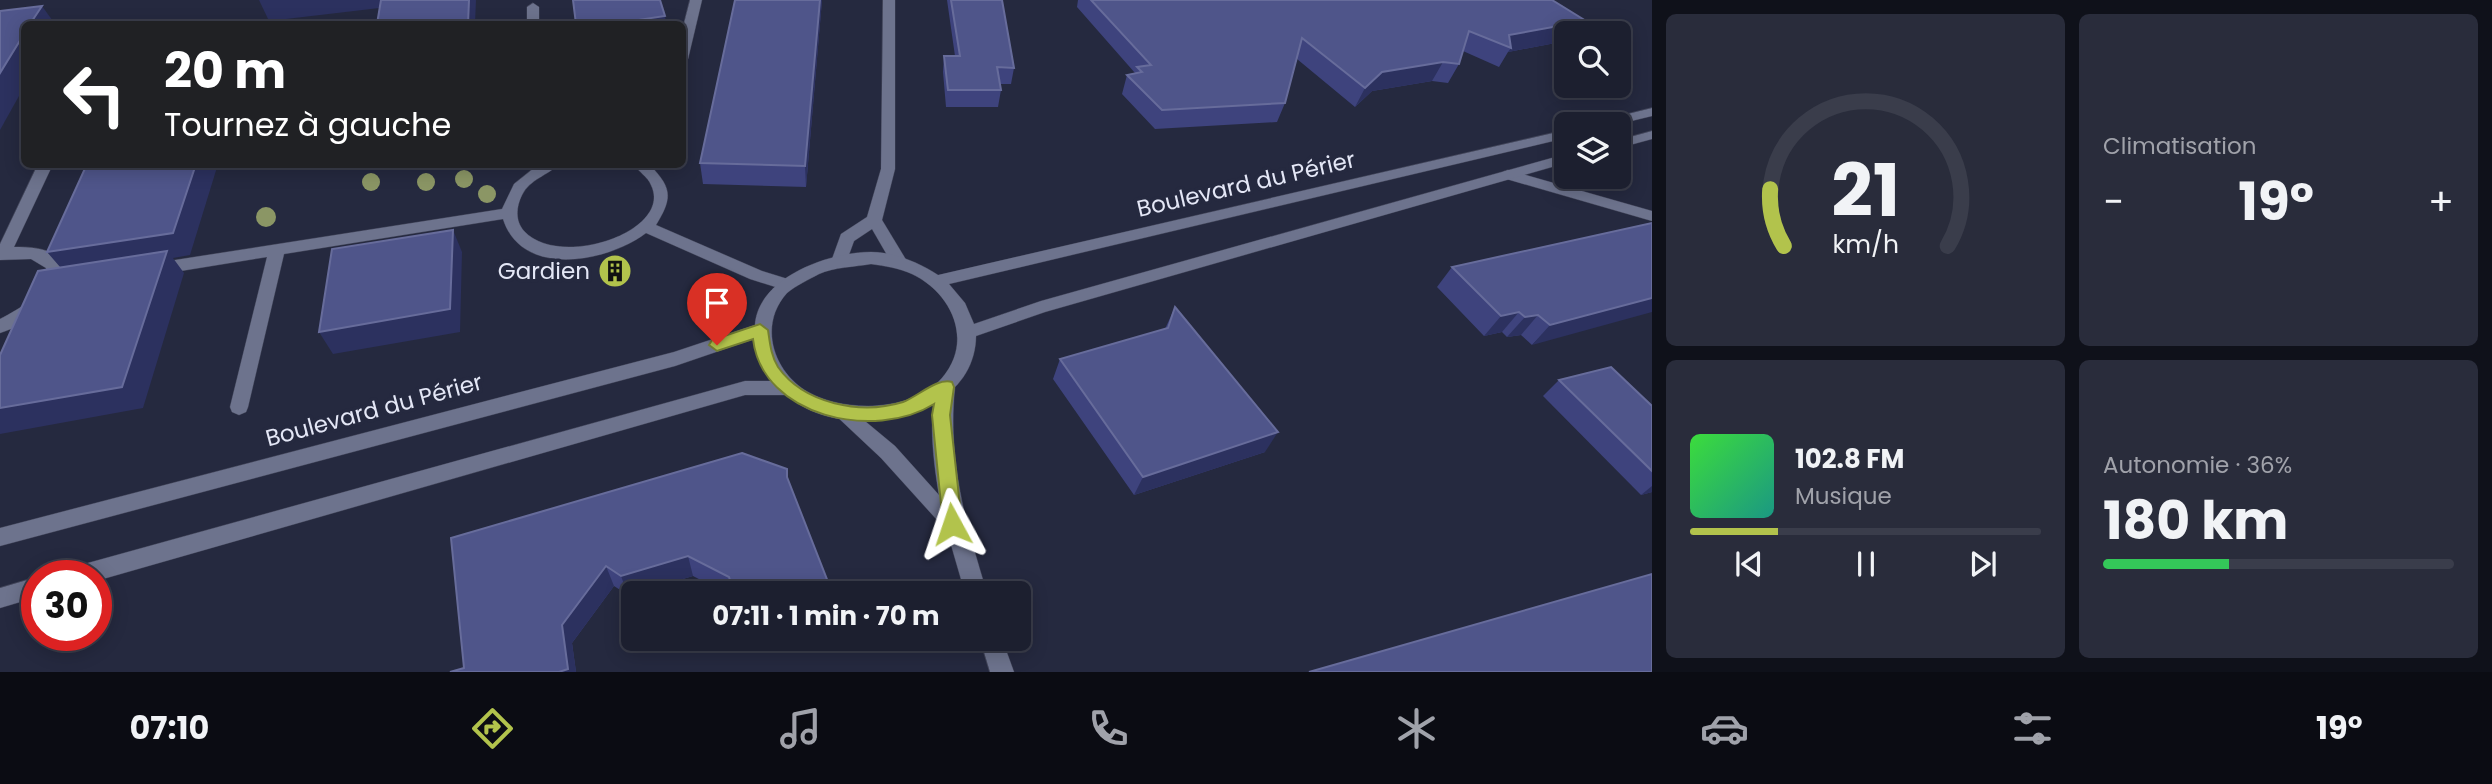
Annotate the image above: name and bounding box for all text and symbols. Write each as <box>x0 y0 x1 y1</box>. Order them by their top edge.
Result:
map controls <box>1554 21 1631 189</box>
button: search <box>1554 21 1631 98</box>
text: 20 m <box>164 37 286 105</box>
icon: left <box>49 49 140 140</box>
text: Tournez à gauche <box>164 102 451 147</box>
button: layers <box>1554 112 1631 189</box>
text: Climatisation <box>2103 130 2256 162</box>
text: 21 <box>1831 140 1900 241</box>
street label: Boulevard du Périer <box>1134 143 1358 225</box>
text: 19° <box>2238 165 2314 238</box>
text: − <box>2103 175 2124 228</box>
text: + <box>2428 175 2454 228</box>
text: km/h <box>1832 227 1899 262</box>
building icon: Gardien <box>596 252 634 290</box>
place label: Gardien <box>498 255 590 287</box>
pin <box>687 273 747 345</box>
icon: arrive <box>698 284 736 322</box>
street label: Boulevard du Périer <box>262 366 486 454</box>
text: 102.8 FM <box>1795 441 1904 477</box>
text: Autonomie · 36% <box>2103 449 2292 481</box>
text: Musique <box>1795 480 1892 512</box>
text: 180 km <box>2103 484 2288 557</box>
position arrow <box>915 487 989 561</box>
icon: previous <box>1730 545 1768 583</box>
icon: pause <box>1847 545 1885 583</box>
icon: next <box>1964 545 2002 583</box>
speed limit sign: 30 <box>21 560 112 651</box>
text: 07:11 · 1 min · 70 m <box>712 598 940 634</box>
icon: directions <box>468 704 517 753</box>
icon: music <box>776 704 825 753</box>
icon: phone <box>1084 704 1133 753</box>
icon: climate <box>1392 704 1441 753</box>
icon: car <box>1700 704 1749 753</box>
icon: filters <box>2008 704 2057 753</box>
text: 07:10 <box>129 705 209 750</box>
text: 19° <box>2316 705 2363 750</box>

